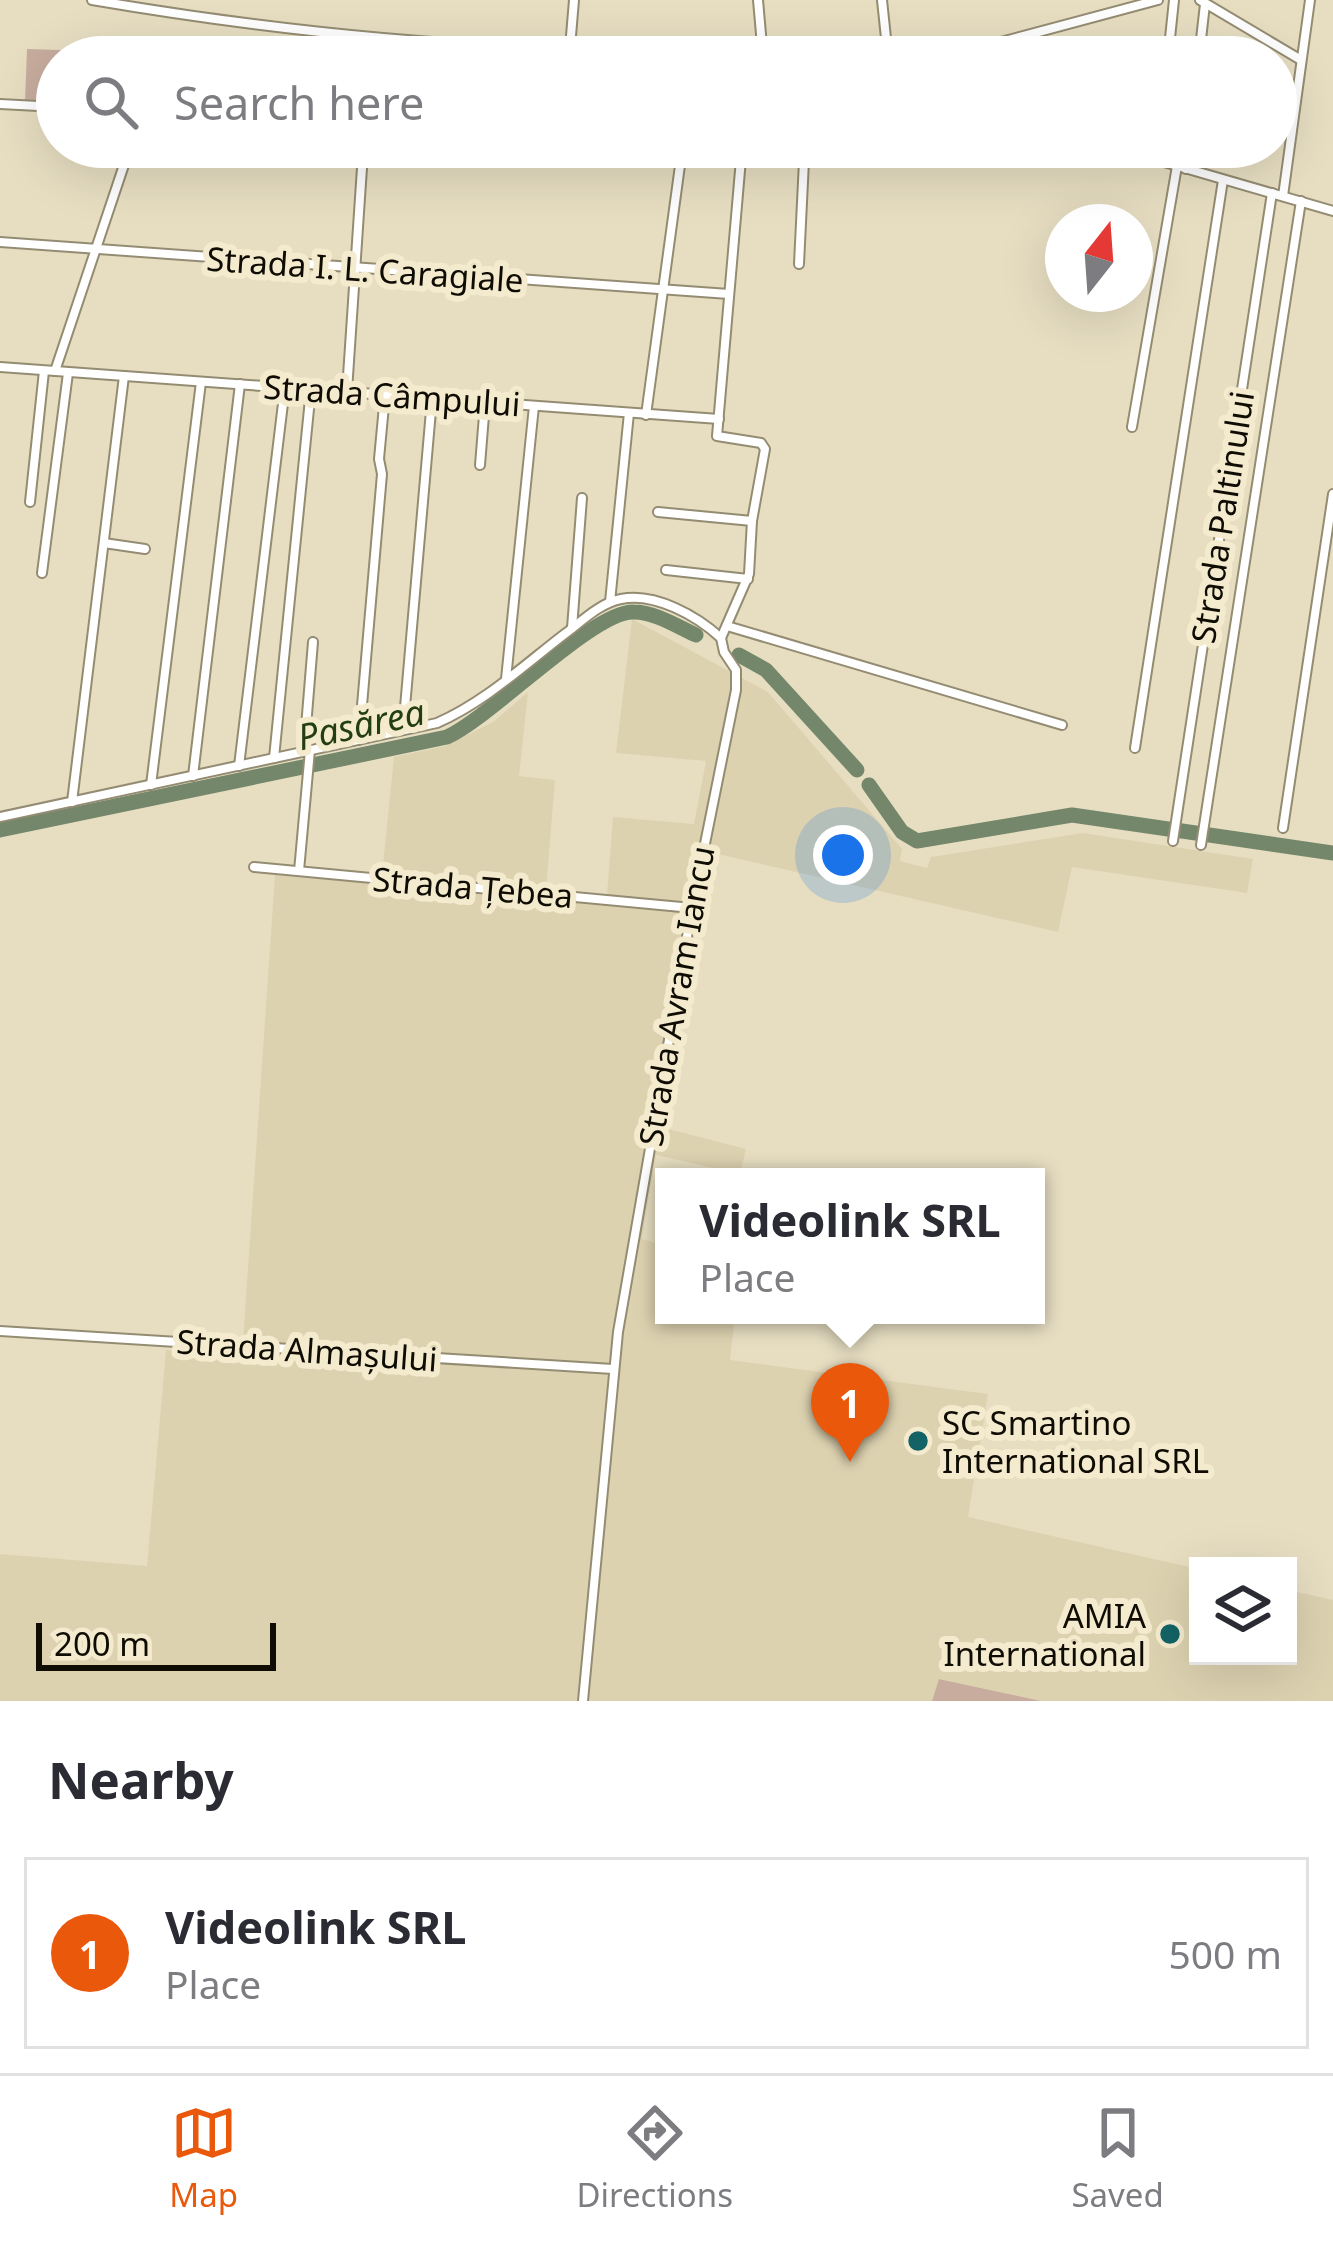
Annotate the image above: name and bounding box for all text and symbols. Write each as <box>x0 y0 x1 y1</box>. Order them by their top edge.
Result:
search box <box>36 36 1297 168</box>
icon: search <box>78 69 144 135</box>
text: Search here <box>174 72 424 133</box>
north arrow <box>1045 204 1153 312</box>
street label: Strada I. L. Caragiale <box>205 235 525 303</box>
street label: Strada Câmpului <box>262 364 522 426</box>
street label: Strada Paltinului <box>1180 388 1264 646</box>
water label: Pasărea <box>293 687 429 761</box>
your location <box>813 825 873 885</box>
street label: Strada Avram Iancu <box>627 842 725 1150</box>
street label: Strada Țebea <box>371 856 575 918</box>
popup <box>655 1168 1045 1324</box>
text: Videolink SRL <box>699 1189 1001 1250</box>
text: Place <box>699 1250 796 1303</box>
street label: Strada Almașului <box>175 1318 439 1382</box>
pin: 1 <box>811 1363 889 1462</box>
place label: SC Smartino International SRL <box>942 1400 1209 1483</box>
marker: SC Smartino International SRL <box>905 1428 931 1454</box>
map controls <box>1189 1557 1297 1665</box>
button: layers <box>1189 1557 1297 1665</box>
place label: AMIA International <box>944 1593 1147 1676</box>
scale bar <box>36 1617 276 1670</box>
text: 200 m <box>54 1621 150 1666</box>
marker: AMIA International <box>1157 1621 1183 1647</box>
text: Nearby <box>48 1744 234 1814</box>
text: Videolink SRL <box>165 1896 466 1957</box>
text: 1 <box>79 1927 101 1980</box>
text: 500 m <box>1168 1927 1282 1980</box>
text: Place <box>165 1957 261 2010</box>
tab: Map <box>169 2100 238 2217</box>
tab: Directions <box>576 2100 733 2217</box>
tab: Saved <box>1071 2100 1164 2217</box>

